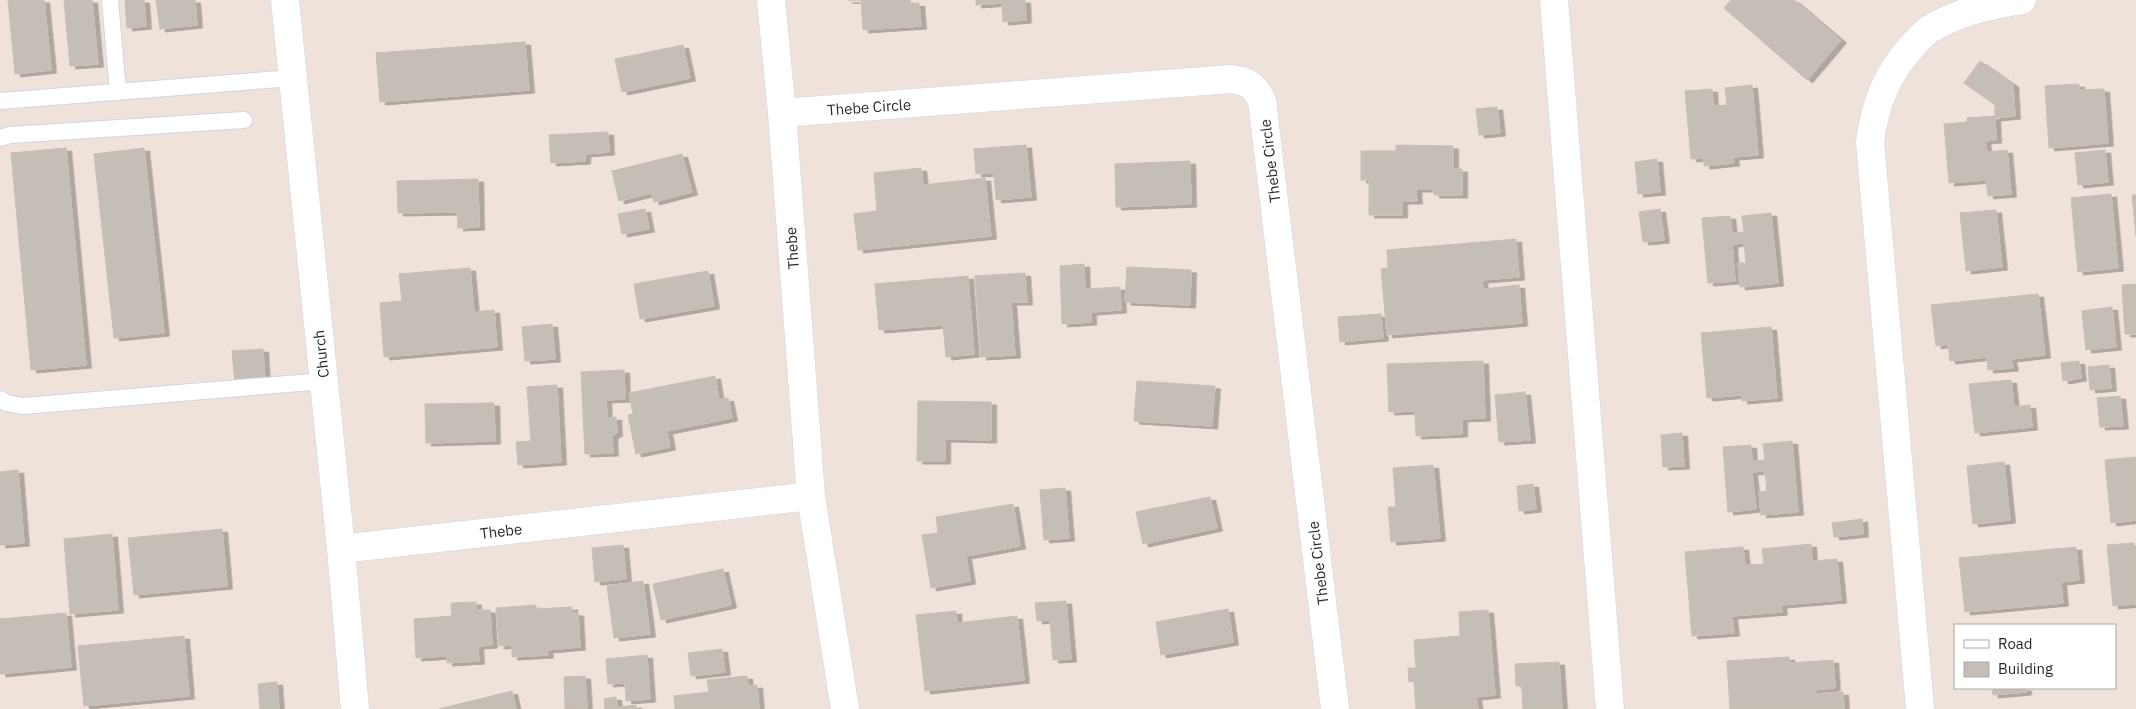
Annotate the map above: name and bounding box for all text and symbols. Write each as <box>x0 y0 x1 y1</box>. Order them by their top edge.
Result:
street label: Thebe Circle <box>826 95 912 119</box>
street label: Thebe Circle <box>1255 118 1285 204</box>
street label: Thebe <box>781 226 803 270</box>
street label: Church <box>309 329 333 379</box>
street label: Thebe <box>479 519 523 543</box>
street label: Thebe Circle <box>1303 520 1333 606</box>
legend <box>1954 624 2116 689</box>
text: Road <box>1998 634 2033 653</box>
text: Building <box>1998 659 2053 678</box>

